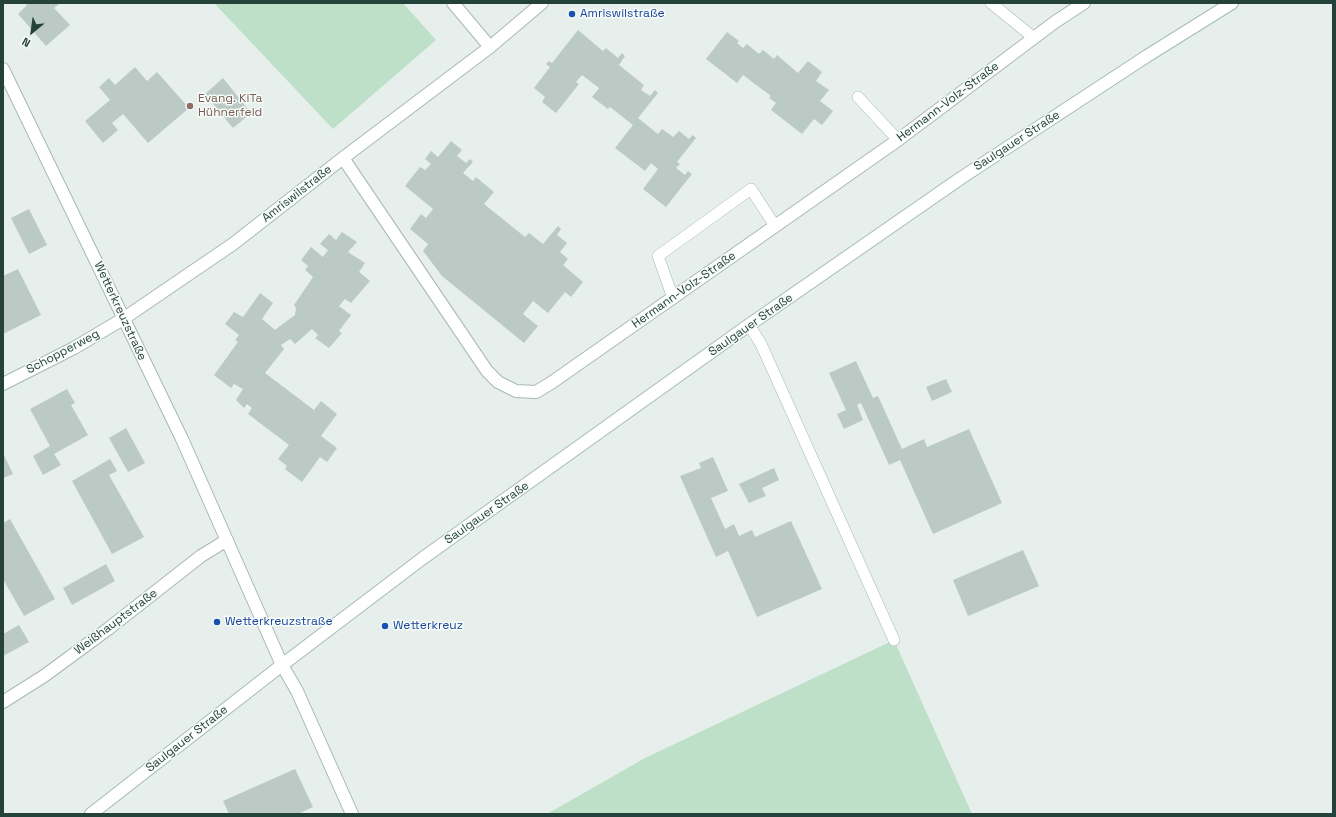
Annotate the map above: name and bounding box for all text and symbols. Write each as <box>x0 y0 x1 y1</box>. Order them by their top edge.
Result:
place label: Amriswilstraße <box>580 7 665 21</box>
marker: Amriswilstraße <box>567 9 577 19</box>
north arrow <box>12 12 52 52</box>
text: N <box>20 35 33 50</box>
street label: Hermann-Volz-Straße <box>894 59 1002 145</box>
place label: Evang. KiTa Hühnerfeld <box>198 92 262 120</box>
marker: Evang. KiTa Hühnerfeld <box>185 101 195 111</box>
street label: Saulgauer Straße <box>971 108 1063 174</box>
street label: Amriswilstraße <box>259 162 335 226</box>
street label: Hermann-Volz-Straße <box>629 249 739 331</box>
street label: Wetterkreuzstraße <box>91 259 149 363</box>
street label: Saulgauer Straße <box>706 291 796 359</box>
street label: Schopperweg <box>24 327 102 377</box>
street label: Saulgauer Straße <box>442 479 532 547</box>
street label: Weißhauptstraße <box>72 586 160 658</box>
place label: Wetterkreuzstraße <box>225 615 332 629</box>
marker: Wetterkreuzstraße <box>212 617 222 627</box>
place label: Wetterkreuz <box>393 619 463 633</box>
marker: Wetterkreuz <box>380 621 390 631</box>
street label: Saulgauer Straße <box>143 703 231 775</box>

